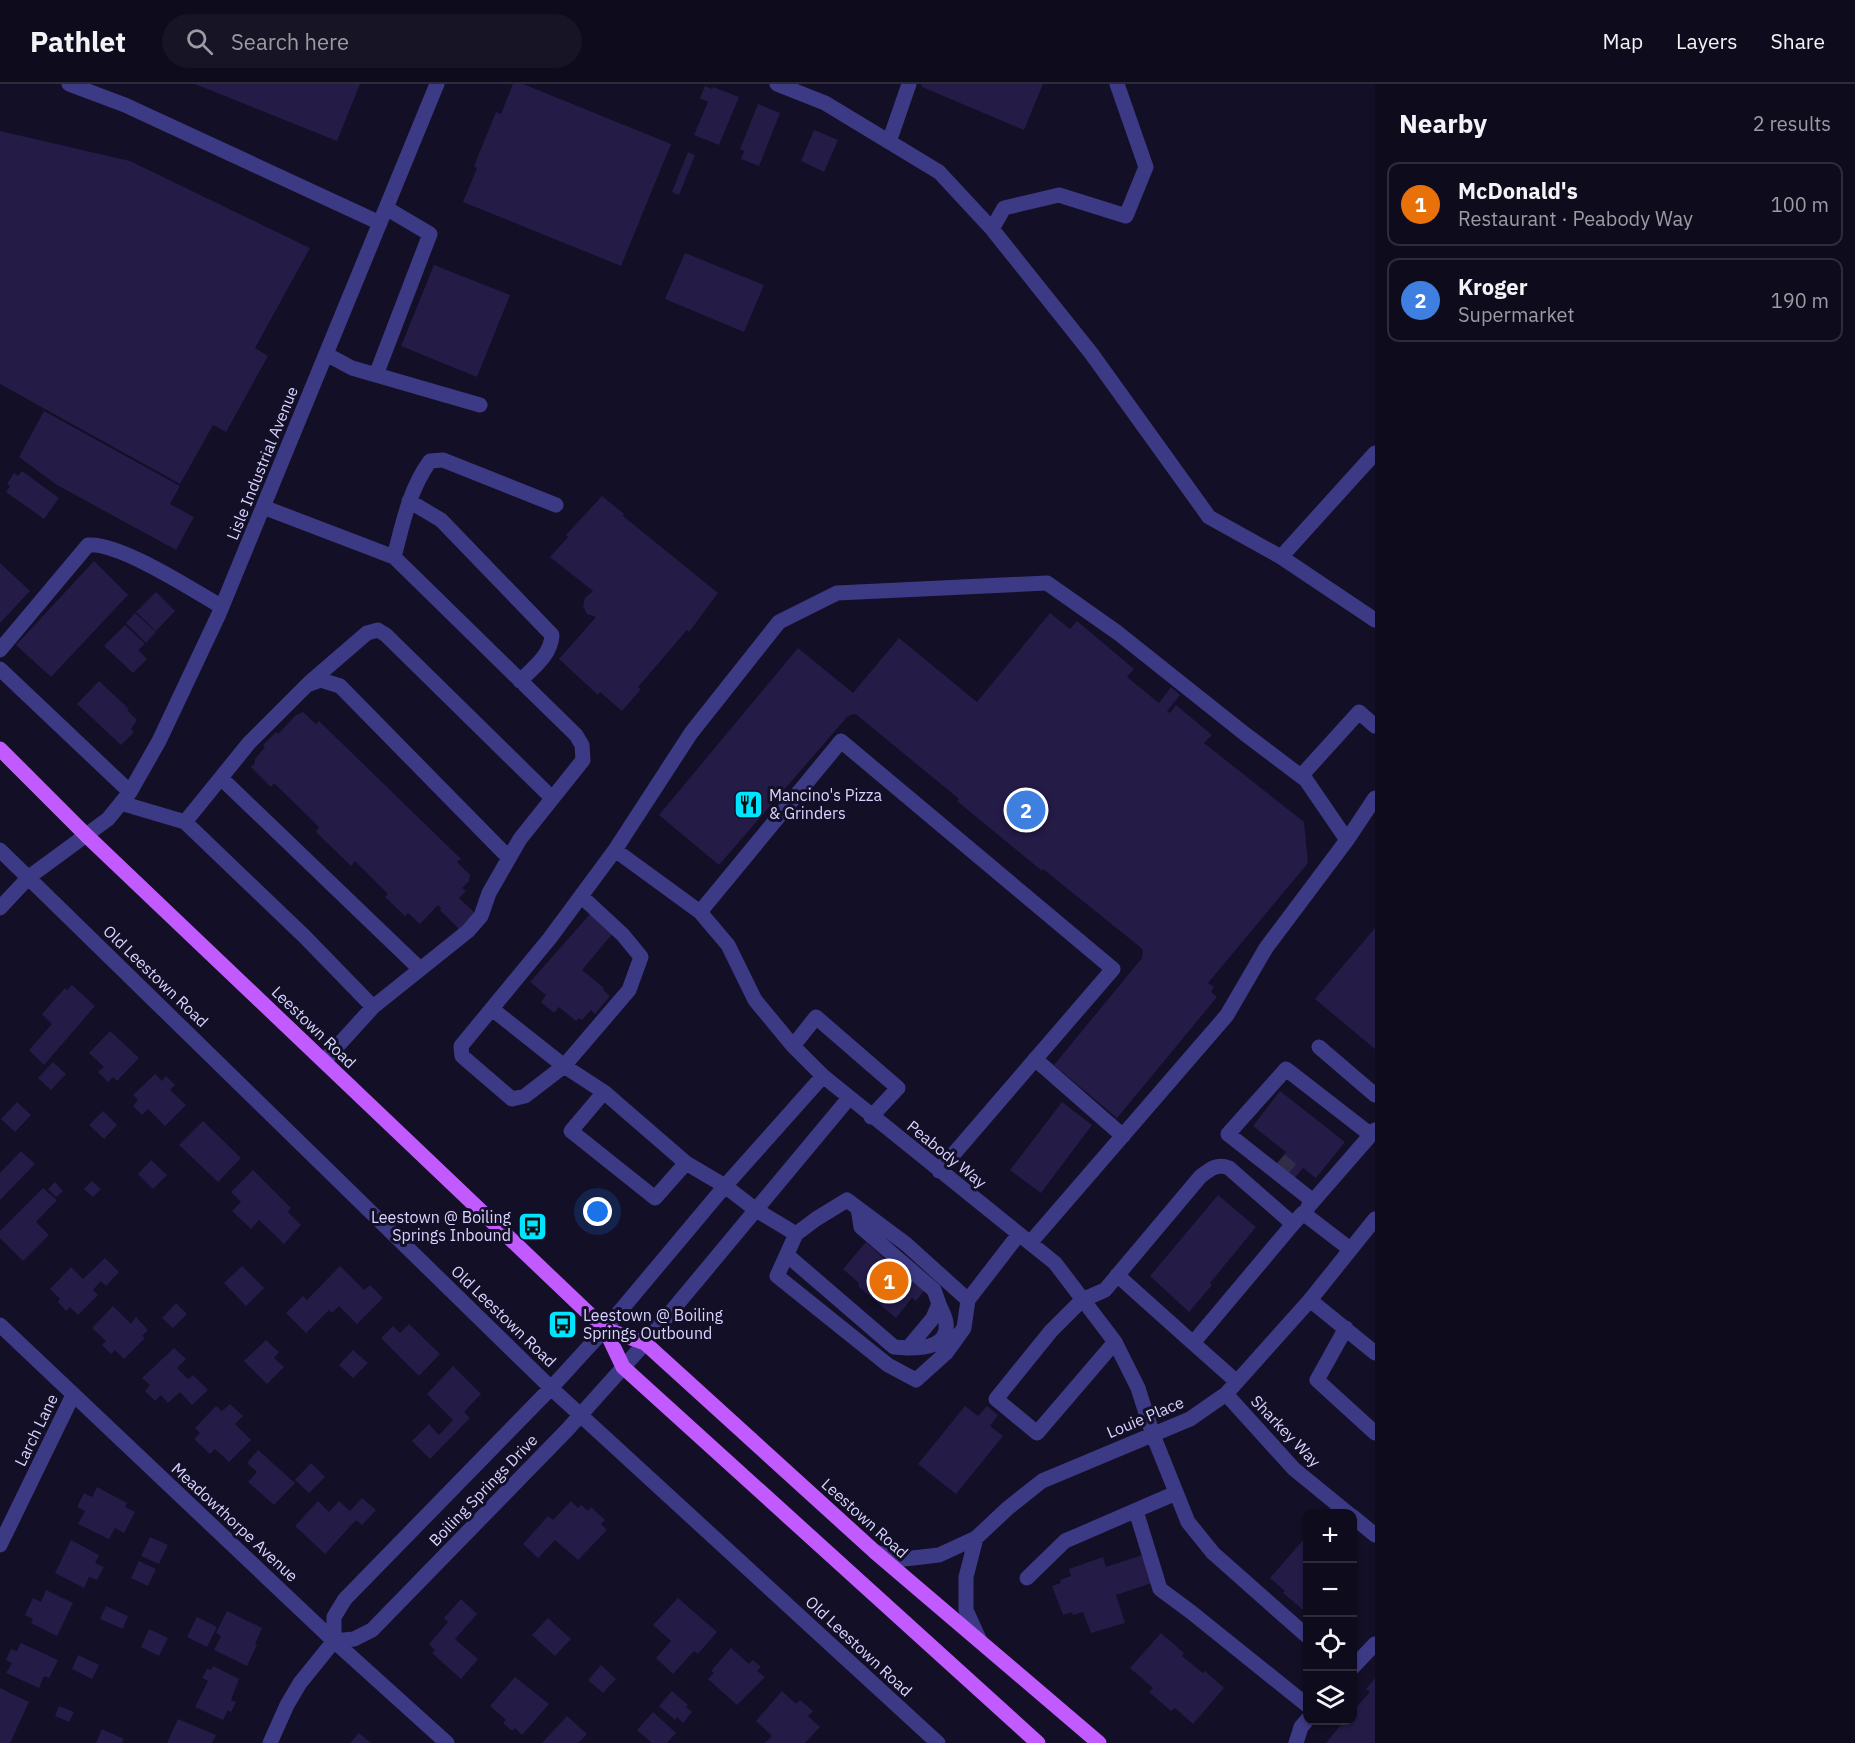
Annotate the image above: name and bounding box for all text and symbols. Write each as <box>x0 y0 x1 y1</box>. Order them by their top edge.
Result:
search box <box>162 14 582 68</box>
text: Pathlet <box>30 23 126 60</box>
icon: search <box>183 25 216 58</box>
text: Search here <box>231 27 349 56</box>
text: Map <box>1603 27 1643 55</box>
text: Layers <box>1676 27 1738 55</box>
text: Share <box>1771 27 1825 55</box>
text: Nearby <box>1399 106 1487 140</box>
text: 2 results <box>1753 110 1831 137</box>
text: McDonald's <box>1458 176 1578 205</box>
text: 1 <box>1415 191 1427 218</box>
text: 100 m <box>1771 191 1829 218</box>
text: Restaurant · Peabody Way <box>1458 205 1693 232</box>
text: Kroger <box>1458 272 1528 301</box>
text: 2 <box>1415 287 1427 314</box>
text: 190 m <box>1771 287 1829 314</box>
text: Supermarket <box>1458 301 1575 328</box>
street label: Lisle Industrial Avenue <box>222 383 302 543</box>
place label: Mancino's Pizza & Grinders <box>769 785 882 823</box>
restaurant icon: Mancino's Pizza & Grinders <box>732 788 764 820</box>
pin: 2 <box>1006 788 1046 832</box>
street label: Old Leestown Road <box>99 921 213 1031</box>
street label: Leestown Road <box>268 982 360 1072</box>
street label: Peabody Way <box>903 1116 991 1192</box>
your location <box>583 1197 612 1226</box>
place label: Leestown @ Boiling Springs Inbound <box>371 1207 512 1245</box>
bus stop icon: Leestown @ Boiling Springs Inbound <box>516 1210 548 1242</box>
pin: 1 <box>870 1258 908 1304</box>
street label: Old Leestown Road <box>447 1261 561 1371</box>
place label: Leestown @ Boiling Springs Outbound <box>583 1305 724 1343</box>
bus stop icon: Leestown @ Boiling Springs Outbound <box>546 1308 578 1340</box>
street label: Larch Lane <box>10 1391 62 1469</box>
street label: Sharkey Way <box>1247 1391 1325 1471</box>
street label: Louie Place <box>1103 1392 1187 1442</box>
street label: Boiling Springs Drive <box>424 1430 542 1550</box>
street label: Meadowthorpe Avenue <box>168 1458 303 1586</box>
street label: Leestown Road <box>818 1474 912 1562</box>
map controls <box>1303 1509 1357 1725</box>
button: + <box>1303 1509 1357 1563</box>
button: − <box>1303 1563 1357 1617</box>
street label: Old Leestown Road <box>802 1592 916 1700</box>
button: locate <box>1303 1617 1357 1671</box>
button: layers <box>1303 1671 1357 1725</box>

